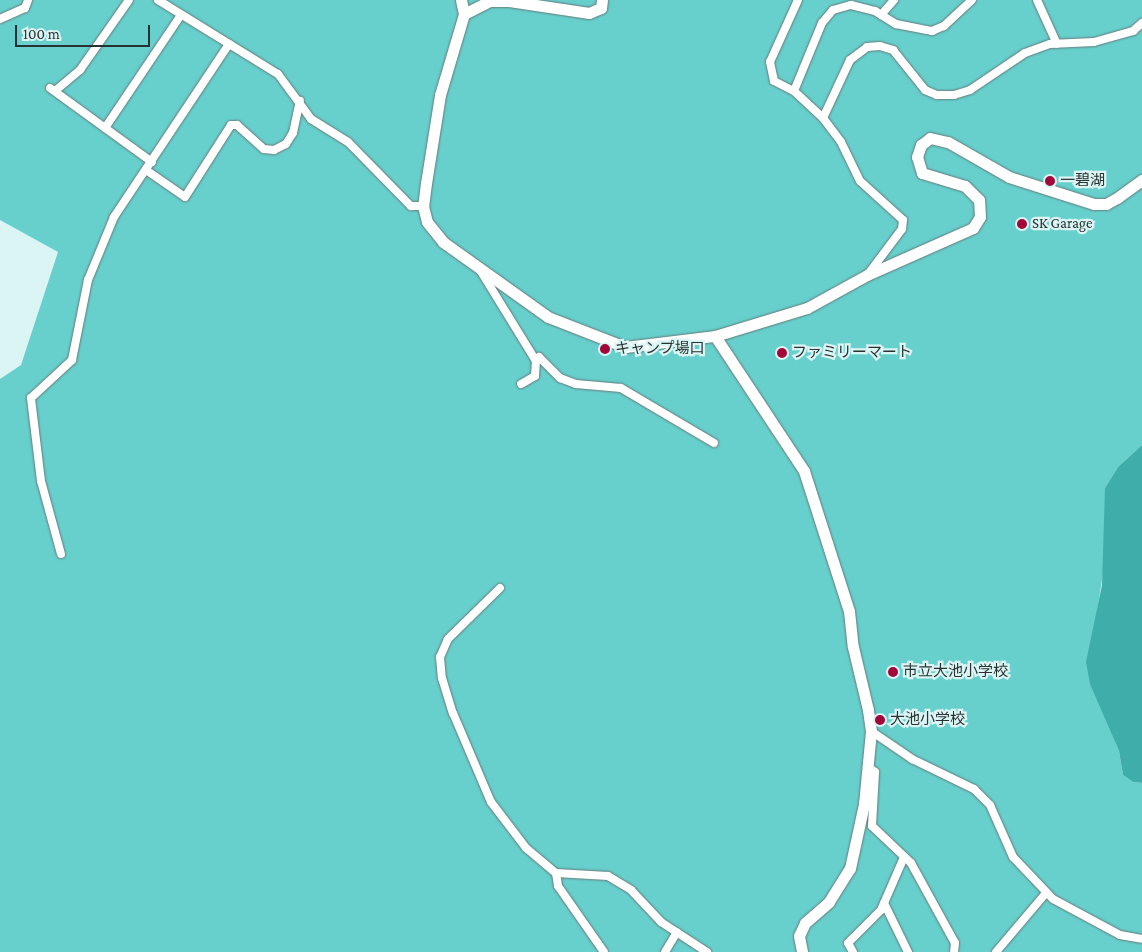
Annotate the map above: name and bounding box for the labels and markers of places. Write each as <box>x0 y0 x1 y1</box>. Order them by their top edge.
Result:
place label: 一碧湖 <box>1060 172 1105 190</box>
marker: 一碧湖 <box>1044 175 1056 187</box>
place label: SK Garage <box>1032 215 1093 233</box>
marker: SK Garage <box>1016 218 1028 230</box>
place label: キャンプ場口 <box>615 340 705 358</box>
marker: キャンプ場口 <box>599 343 611 355</box>
place label: ファミリーマート <box>792 344 912 362</box>
marker: ファミリーマート <box>776 347 788 359</box>
place label: 市立大池小学校 <box>903 663 1008 681</box>
marker: 市立大池小学校 <box>887 666 899 678</box>
place label: 大池小学校 <box>890 711 965 729</box>
marker: 大池小学校 <box>874 714 886 726</box>

